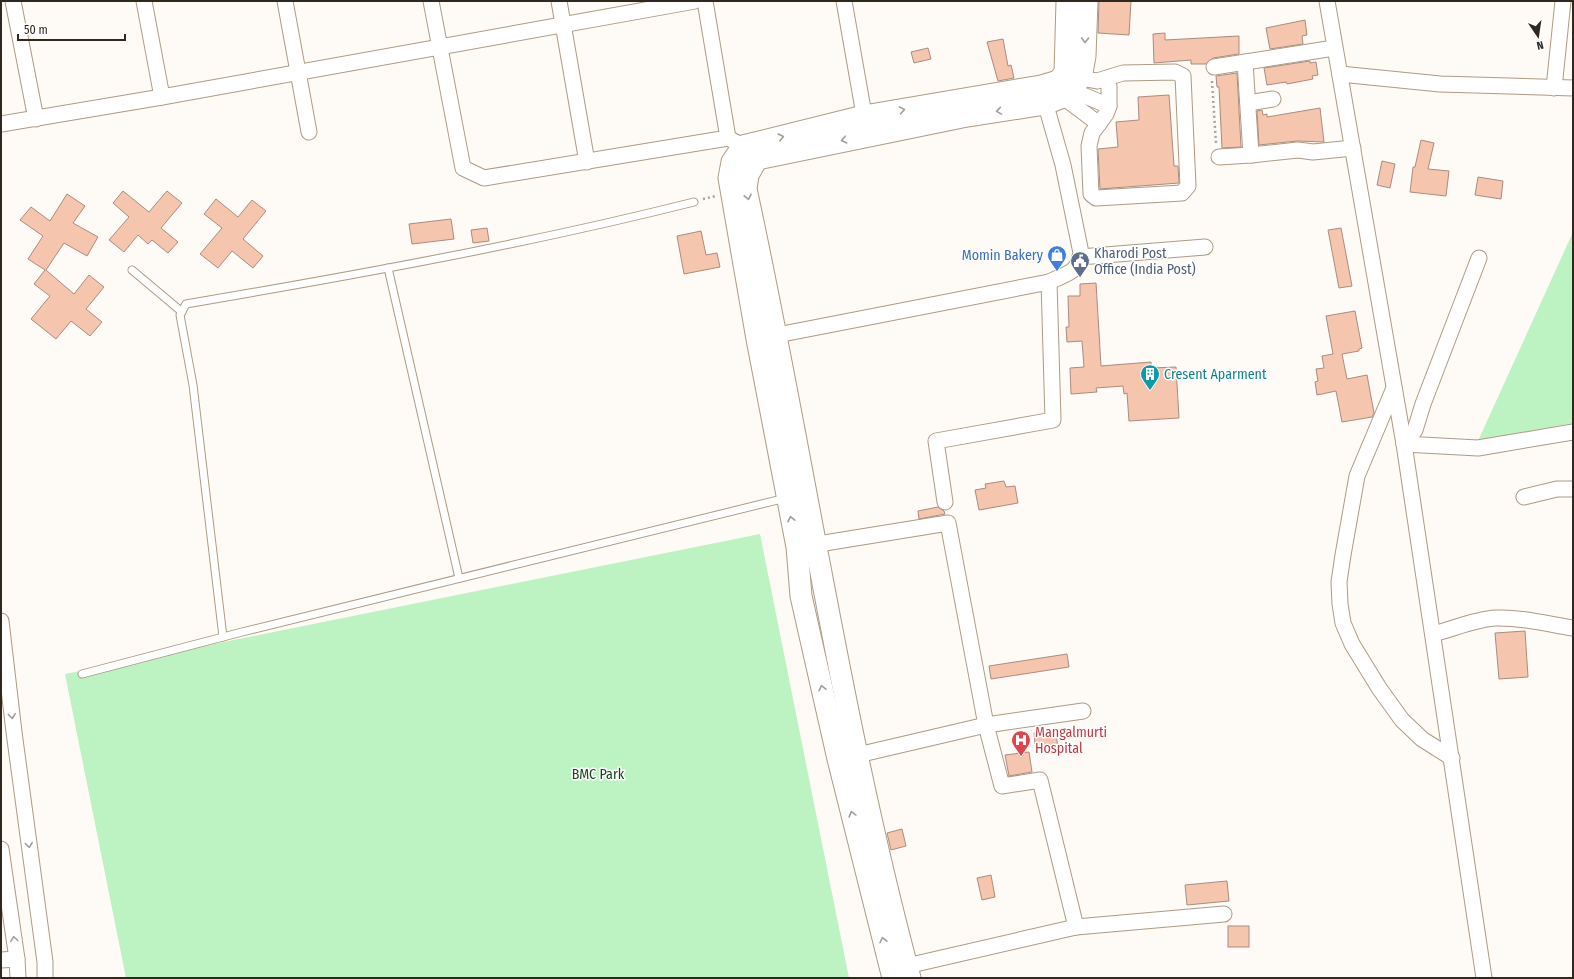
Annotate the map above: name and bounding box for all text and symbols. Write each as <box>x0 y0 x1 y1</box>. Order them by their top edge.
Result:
scale bar <box>18 16 125 42</box>
north arrow <box>1518 16 1558 56</box>
text: 50 m <box>24 23 48 37</box>
one-way arrow <box>1081 37 1090 43</box>
text: N <box>1535 38 1545 52</box>
one-way arrow <box>899 106 905 115</box>
one-way arrow <box>996 106 1002 115</box>
one-way arrow <box>777 133 784 142</box>
one-way arrow <box>841 136 847 144</box>
one-way arrow <box>744 194 752 200</box>
shop icon: Momin Bakery <box>1046 244 1068 272</box>
place label: Kharodi Post Office (India Post) <box>1094 245 1196 278</box>
place label: Momin Bakery <box>962 247 1044 264</box>
public building icon: Kharodi Post Office (India Post) <box>1069 250 1091 278</box>
building icon: Cresent Aparment <box>1139 363 1161 391</box>
place label: Cresent Aparment <box>1164 366 1267 383</box>
one-way arrow <box>787 515 796 522</box>
one-way arrow <box>818 684 826 691</box>
one-way arrow <box>7 713 16 719</box>
place label: Mangalmurti Hospital <box>1035 724 1107 757</box>
hospital icon: Mangalmurti Hospital <box>1010 729 1032 757</box>
park label: BMC Park <box>572 766 625 783</box>
one-way arrow <box>849 811 857 817</box>
one-way arrow <box>24 841 33 848</box>
one-way arrow <box>10 936 19 942</box>
one-way arrow <box>879 937 888 944</box>

